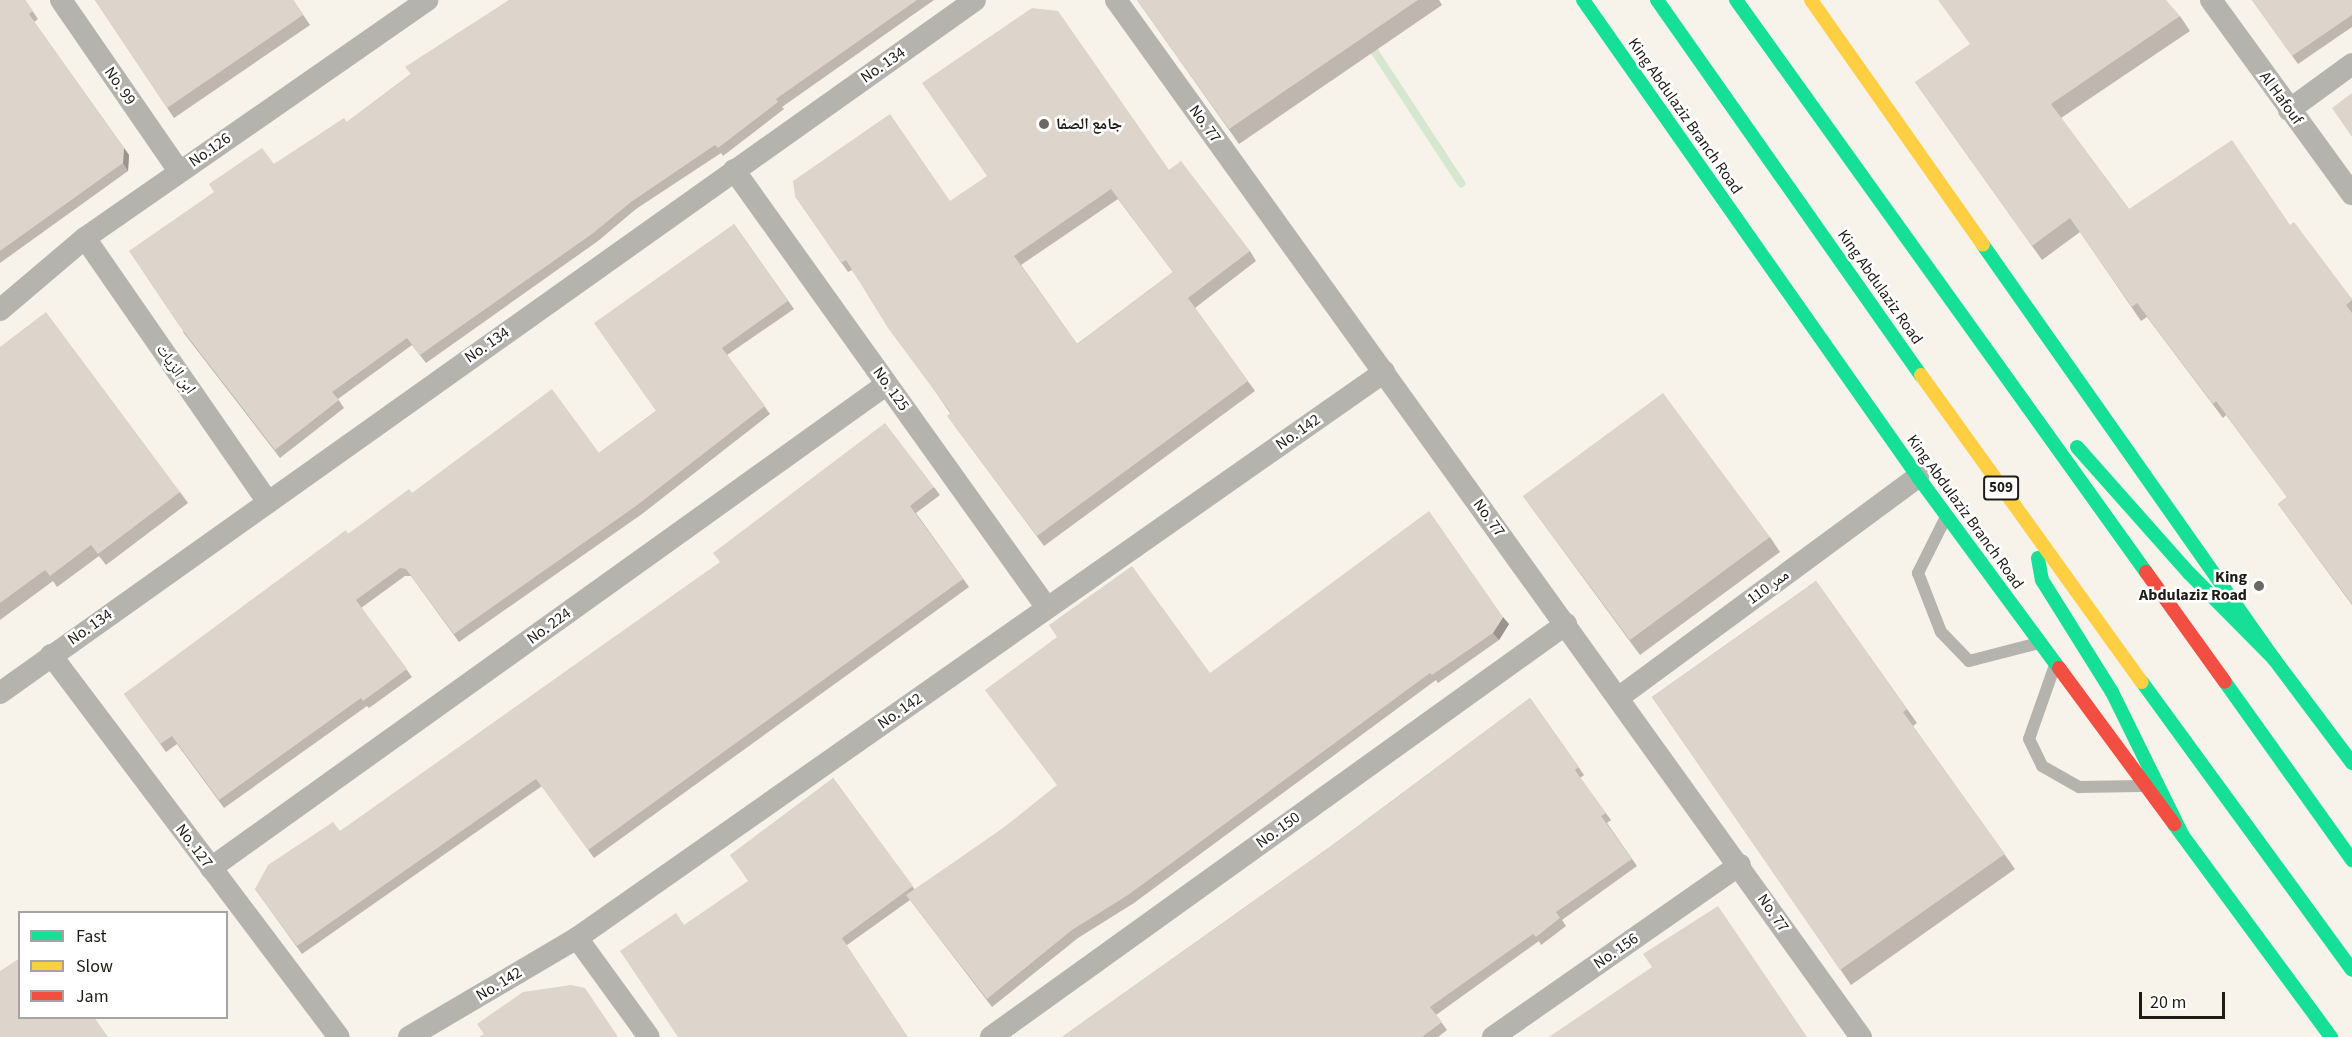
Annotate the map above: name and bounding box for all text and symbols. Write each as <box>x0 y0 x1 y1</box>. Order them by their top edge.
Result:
street label: King Abdulaziz Branch Road <box>1624 34 1746 198</box>
street label: No. 134 <box>857 43 909 87</box>
street label: No. 99 <box>100 63 140 109</box>
street label: Al Hafouf <box>2255 68 2307 128</box>
street label: No. 77 <box>1185 101 1225 147</box>
place label: جامع الصفا <box>1056 114 1122 134</box>
marker: جامع الصفا <box>1037 117 1051 131</box>
street label: No.126 <box>185 129 235 171</box>
street label: King Abdulaziz Road <box>1833 226 1927 348</box>
street label: No. 134 <box>461 323 513 367</box>
street label: ابن الزيات <box>152 340 200 398</box>
street label: No. 125 <box>869 363 913 415</box>
street label: No. 142 <box>1272 410 1324 454</box>
street label: King Abdulaziz Branch Road <box>1903 431 2027 593</box>
road number: 509 <box>1983 476 2019 500</box>
street label: No. 77 <box>1469 495 1509 541</box>
street label: 110 ممر <box>1743 565 1793 609</box>
place label: King Abdulaziz Road <box>2139 567 2247 605</box>
marker: King Abdulaziz Road <box>2252 579 2266 593</box>
street label: No. 224 <box>523 604 575 648</box>
street label: No. 134 <box>64 605 116 649</box>
street label: No. 142 <box>874 689 926 733</box>
street label: No. 150 <box>1252 808 1304 852</box>
street label: No. 127 <box>171 820 217 872</box>
street label: No. 77 <box>1753 890 1793 936</box>
legend <box>18 911 228 1019</box>
text: Fast <box>76 924 107 949</box>
street label: No. 156 <box>1590 929 1642 973</box>
text: Slow <box>76 954 113 979</box>
street label: No. 142 <box>473 963 525 1005</box>
scale bar <box>2142 980 2228 1018</box>
text: Jam <box>76 984 109 1009</box>
text: 20 m <box>2150 990 2186 1015</box>

